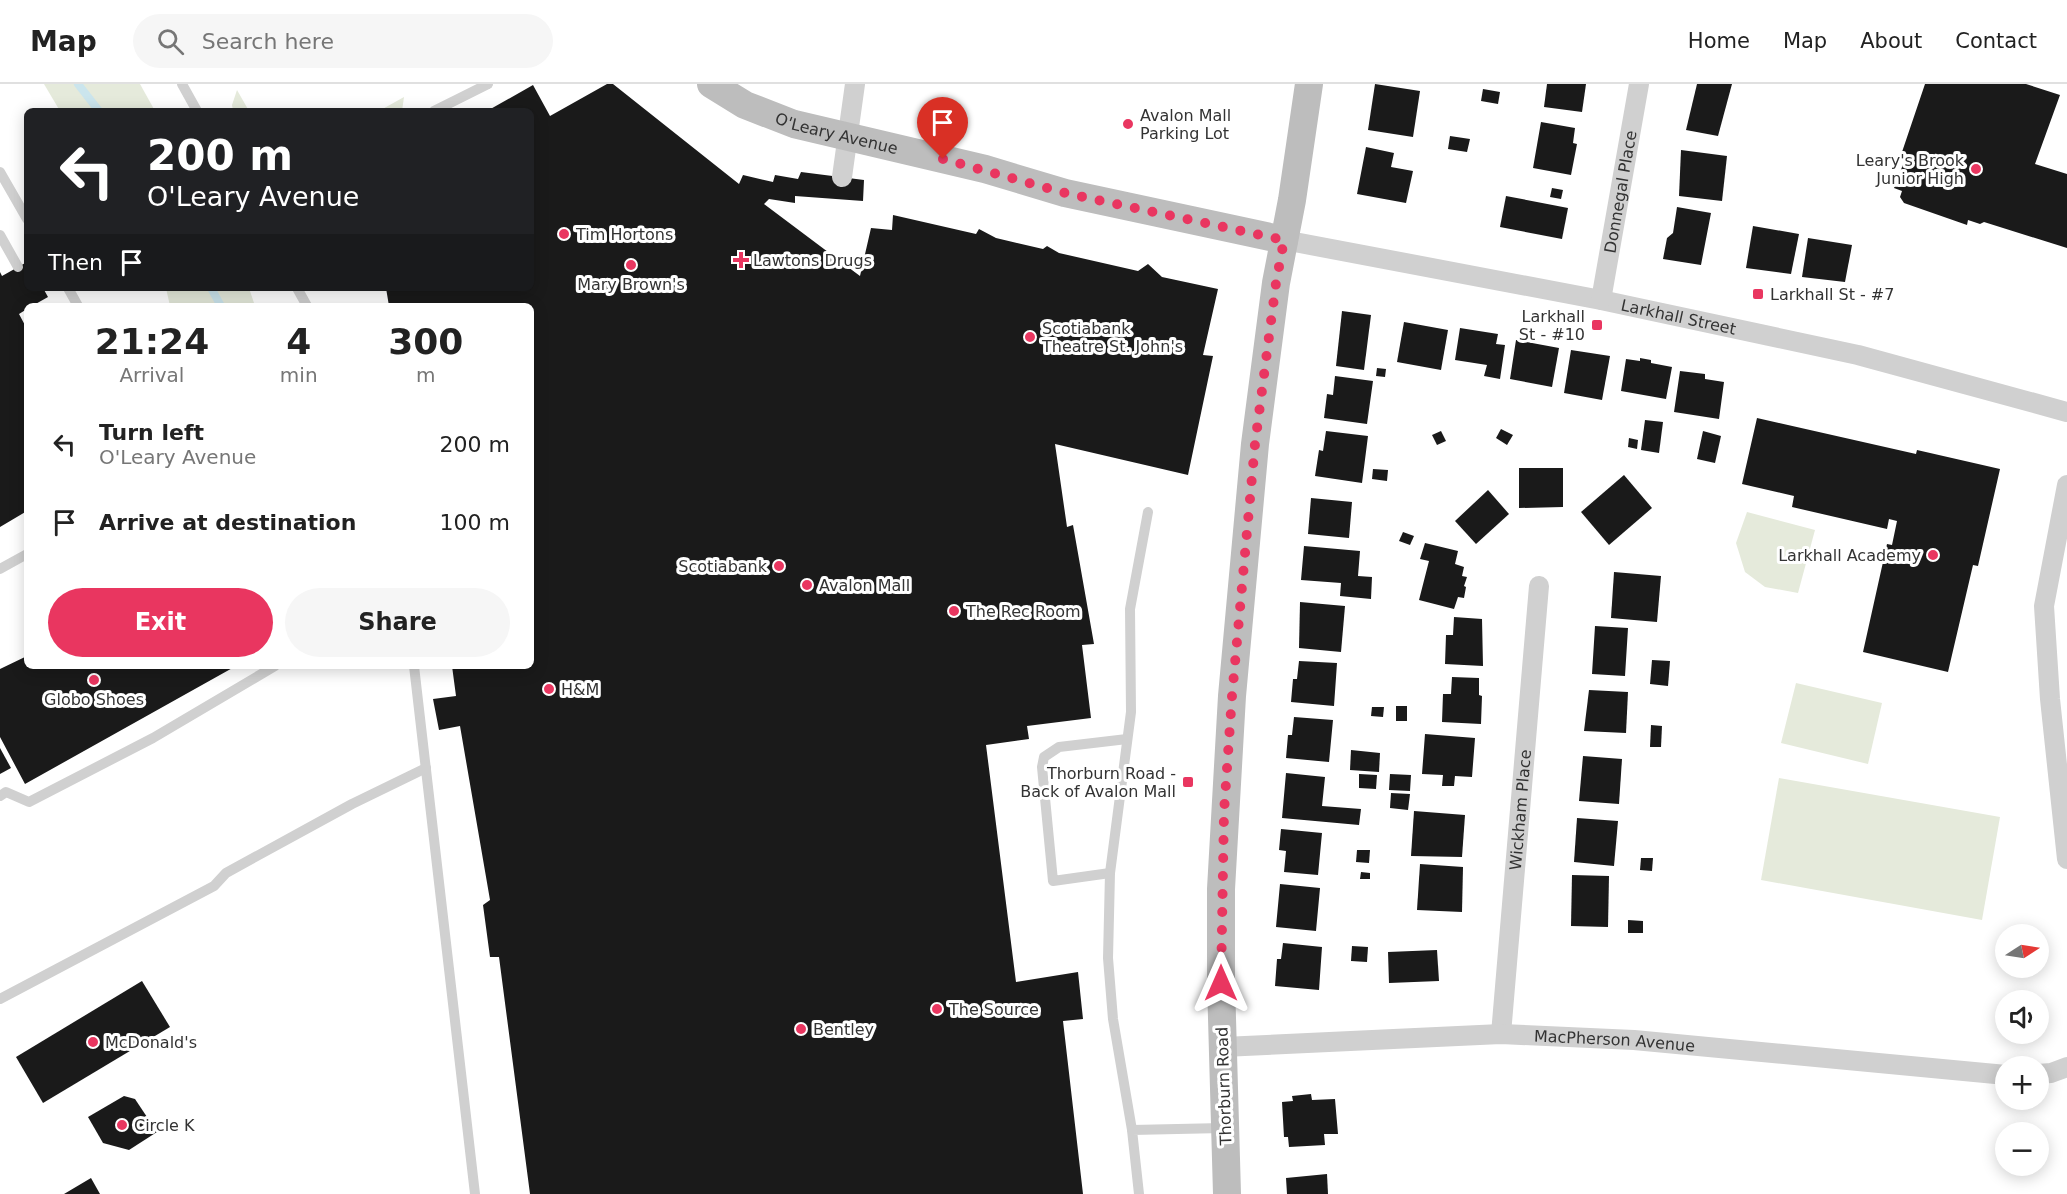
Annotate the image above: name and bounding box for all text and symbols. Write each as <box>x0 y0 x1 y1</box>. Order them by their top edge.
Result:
search box <box>133 14 553 68</box>
text: Map <box>30 25 97 58</box>
icon: search <box>154 25 187 58</box>
text: Search here <box>202 29 334 54</box>
text: Home <box>1688 29 1750 53</box>
text: Map <box>1783 29 1827 53</box>
text: About <box>1860 29 1922 53</box>
text: Contact <box>1955 29 2037 53</box>
pin <box>917 97 968 159</box>
icon: arrive <box>926 106 959 139</box>
place label: Avalon Mall Parking Lot <box>1140 106 1231 143</box>
street label: O'Leary Avenue <box>772 108 900 158</box>
marker: Avalon Mall Parking Lot <box>1121 117 1135 131</box>
street label: Donnegal Place <box>1600 129 1640 255</box>
text: 200 m <box>147 131 293 180</box>
icon: left <box>48 132 126 210</box>
place label: Leary's Brook Junior High <box>1856 151 1965 188</box>
marker: Leary's Brook Junior High <box>1969 162 1983 176</box>
text: O'Leary Avenue <box>147 181 359 212</box>
place label: Tim Hortons <box>575 225 673 244</box>
marker: Tim Hortons <box>557 227 571 241</box>
icon: arrive <box>115 246 148 279</box>
text: Then <box>48 250 103 275</box>
place label: Lawtons Drugs <box>753 251 872 270</box>
marker: Lawtons Drugs <box>734 253 748 267</box>
marker: Mary Brown's <box>624 258 638 272</box>
place label: Mary Brown's <box>577 275 685 294</box>
place label: Larkhall St - #7 <box>1770 285 1894 304</box>
marker: Larkhall St - #7 <box>1751 287 1765 301</box>
street label: Larkhall Street <box>1619 295 1738 338</box>
place label: Larkhall St - #10 <box>1519 307 1585 344</box>
marker: Larkhall St - #10 <box>1590 318 1604 332</box>
place label: Scotiabank Theatre St. John's <box>1041 319 1183 356</box>
text: 21:24 <box>95 321 209 362</box>
text: 4 <box>286 321 311 362</box>
text: 300 <box>388 321 463 362</box>
marker: Scotiabank Theatre St. John's <box>1023 330 1037 344</box>
text: Arrival <box>119 363 184 387</box>
text: min <box>280 363 318 387</box>
text: m <box>416 363 436 387</box>
text: Turn left <box>99 420 204 445</box>
icon: left <box>48 428 81 461</box>
text: 200 m <box>440 432 510 457</box>
text: O'Leary Avenue <box>99 445 256 469</box>
icon: arrive <box>48 506 81 539</box>
text: Arrive at destination <box>99 510 356 535</box>
text: 100 m <box>440 510 510 535</box>
place label: Larkhall Academy <box>1778 546 1921 565</box>
marker: Larkhall Academy <box>1926 548 1940 562</box>
place label: Scotiabank <box>678 557 768 576</box>
marker: Scotiabank <box>772 559 786 573</box>
place label: Avalon Mall <box>819 576 910 595</box>
marker: Avalon Mall <box>800 578 814 592</box>
button: Exit <box>48 588 273 657</box>
button: Share <box>285 588 510 657</box>
place label: The Rec Room <box>965 602 1081 621</box>
marker: The Rec Room <box>947 604 961 618</box>
marker: Globo Shoes <box>87 673 101 687</box>
place label: H&M <box>561 680 599 699</box>
marker: H&M <box>542 682 556 696</box>
place label: Globo Shoes <box>44 690 144 709</box>
street label: Wickham Place <box>1505 749 1535 871</box>
place label: Thorburn Road - Back of Avalon Mall <box>1020 764 1176 801</box>
marker: Thorburn Road - Back of Avalon Mall <box>1181 775 1195 789</box>
north arrow <box>1995 924 2049 978</box>
map controls <box>1995 924 2049 1176</box>
position arrow <box>1189 951 1253 1015</box>
button: sound <box>1995 990 2049 1044</box>
place label: The Source <box>948 1000 1039 1019</box>
marker: The Source <box>930 1002 944 1016</box>
place label: Bentley <box>813 1020 874 1039</box>
marker: Bentley <box>794 1022 808 1036</box>
street label: MacPherson Avenue <box>1534 1026 1696 1055</box>
street label: Thorburn Road <box>1212 1027 1236 1146</box>
place label: McDonald's <box>105 1033 197 1052</box>
marker: McDonald's <box>86 1035 100 1049</box>
button: + <box>1995 1056 2049 1110</box>
place label: Circle K <box>134 1116 195 1135</box>
marker: Circle K <box>115 1118 129 1132</box>
button: − <box>1995 1122 2049 1176</box>

